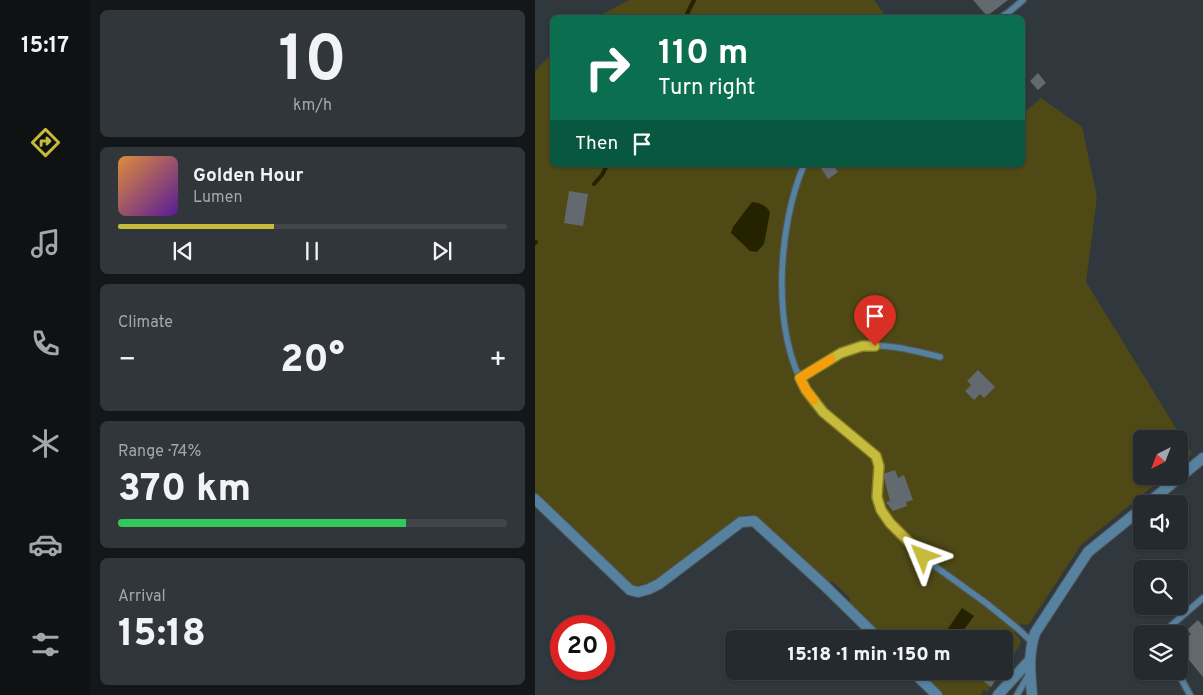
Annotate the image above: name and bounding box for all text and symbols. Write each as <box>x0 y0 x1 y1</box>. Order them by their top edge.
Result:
text: 10 <box>278 22 347 104</box>
text: 110 m <box>658 32 748 76</box>
text: 15:17 <box>21 33 69 60</box>
icon: right <box>575 35 640 100</box>
text: Turn right <box>658 75 755 102</box>
text: km/h <box>293 96 332 116</box>
icon: directions <box>28 125 63 160</box>
icon: arrive <box>628 130 656 158</box>
text: Then <box>575 132 618 156</box>
text: Golden Hour <box>193 164 304 188</box>
text: Lumen <box>193 188 243 208</box>
icon: music <box>28 226 63 261</box>
icon: previous <box>169 237 197 265</box>
icon: pause <box>298 237 326 265</box>
icon: next <box>428 237 456 265</box>
pin <box>854 295 896 346</box>
icon: arrive <box>861 302 889 330</box>
text: Climate <box>118 313 173 333</box>
icon: phone <box>28 326 63 361</box>
text: 20° <box>280 337 345 386</box>
text: − <box>118 343 136 379</box>
text: + <box>489 343 507 379</box>
icon: climate <box>28 426 63 461</box>
north arrow <box>1133 430 1187 485</box>
map controls <box>1133 430 1188 680</box>
text: Range · 74% <box>118 442 201 462</box>
text: 370 km <box>118 466 251 515</box>
button: sound <box>1133 495 1188 550</box>
icon: car <box>28 527 63 562</box>
position arrow <box>896 529 948 581</box>
button: search <box>1133 560 1188 615</box>
text: Arrival <box>118 587 166 607</box>
text: 15:18 <box>118 611 206 660</box>
speed limit sign: 20 <box>550 615 615 680</box>
button: layers <box>1133 625 1188 680</box>
icon: filters <box>28 627 63 662</box>
text: 15:18 · 1 min · 150 m <box>787 643 951 667</box>

